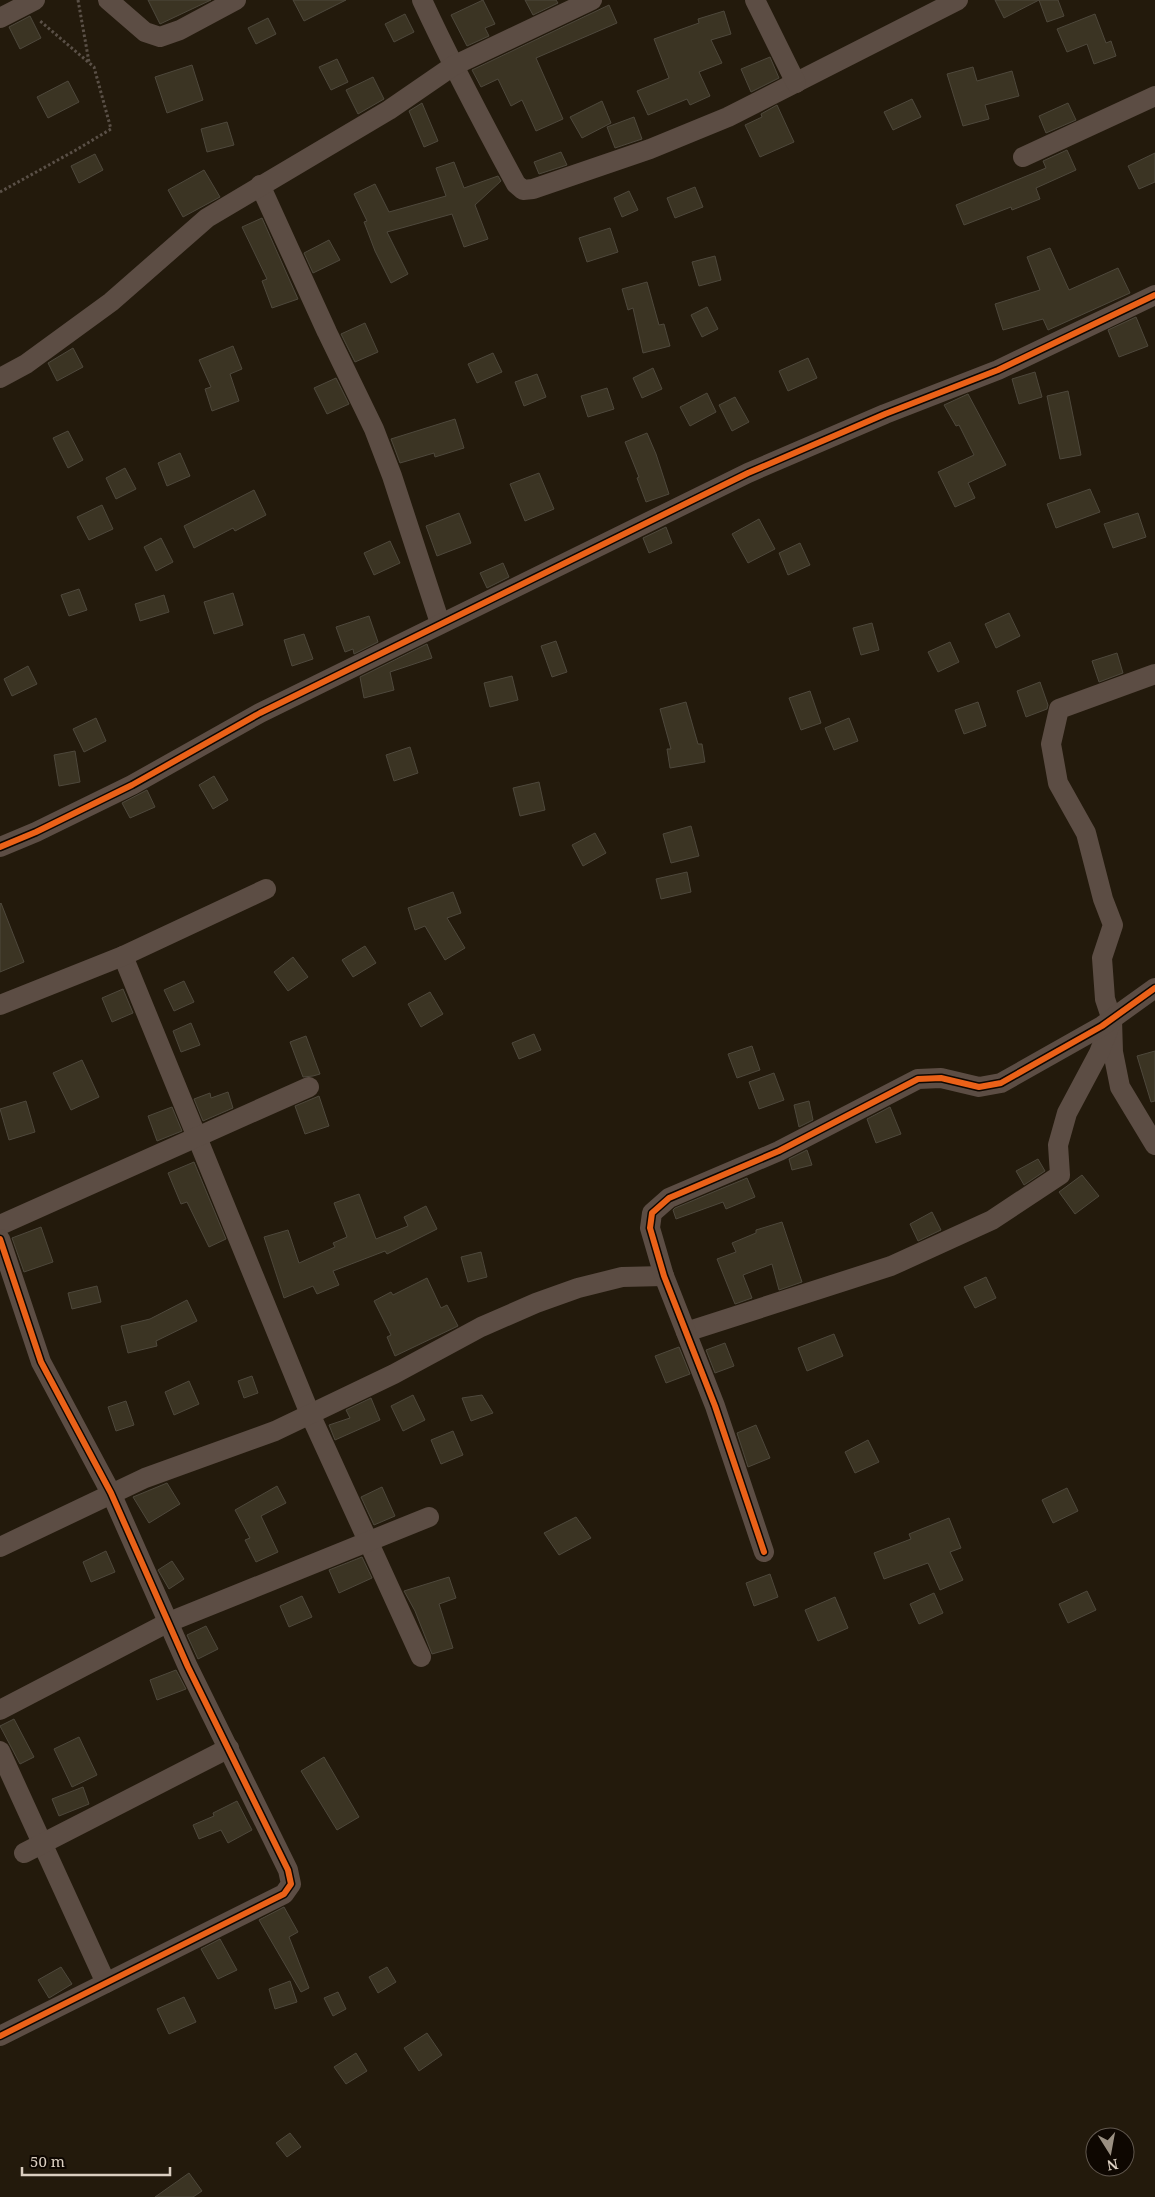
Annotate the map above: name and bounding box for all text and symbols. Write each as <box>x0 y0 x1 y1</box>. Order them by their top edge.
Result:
north arrow <box>1085 2127 1135 2177</box>
scale bar <box>22 2144 170 2176</box>
text: 50 m <box>30 2151 65 2171</box>
text: N <box>1105 2155 1120 2176</box>

